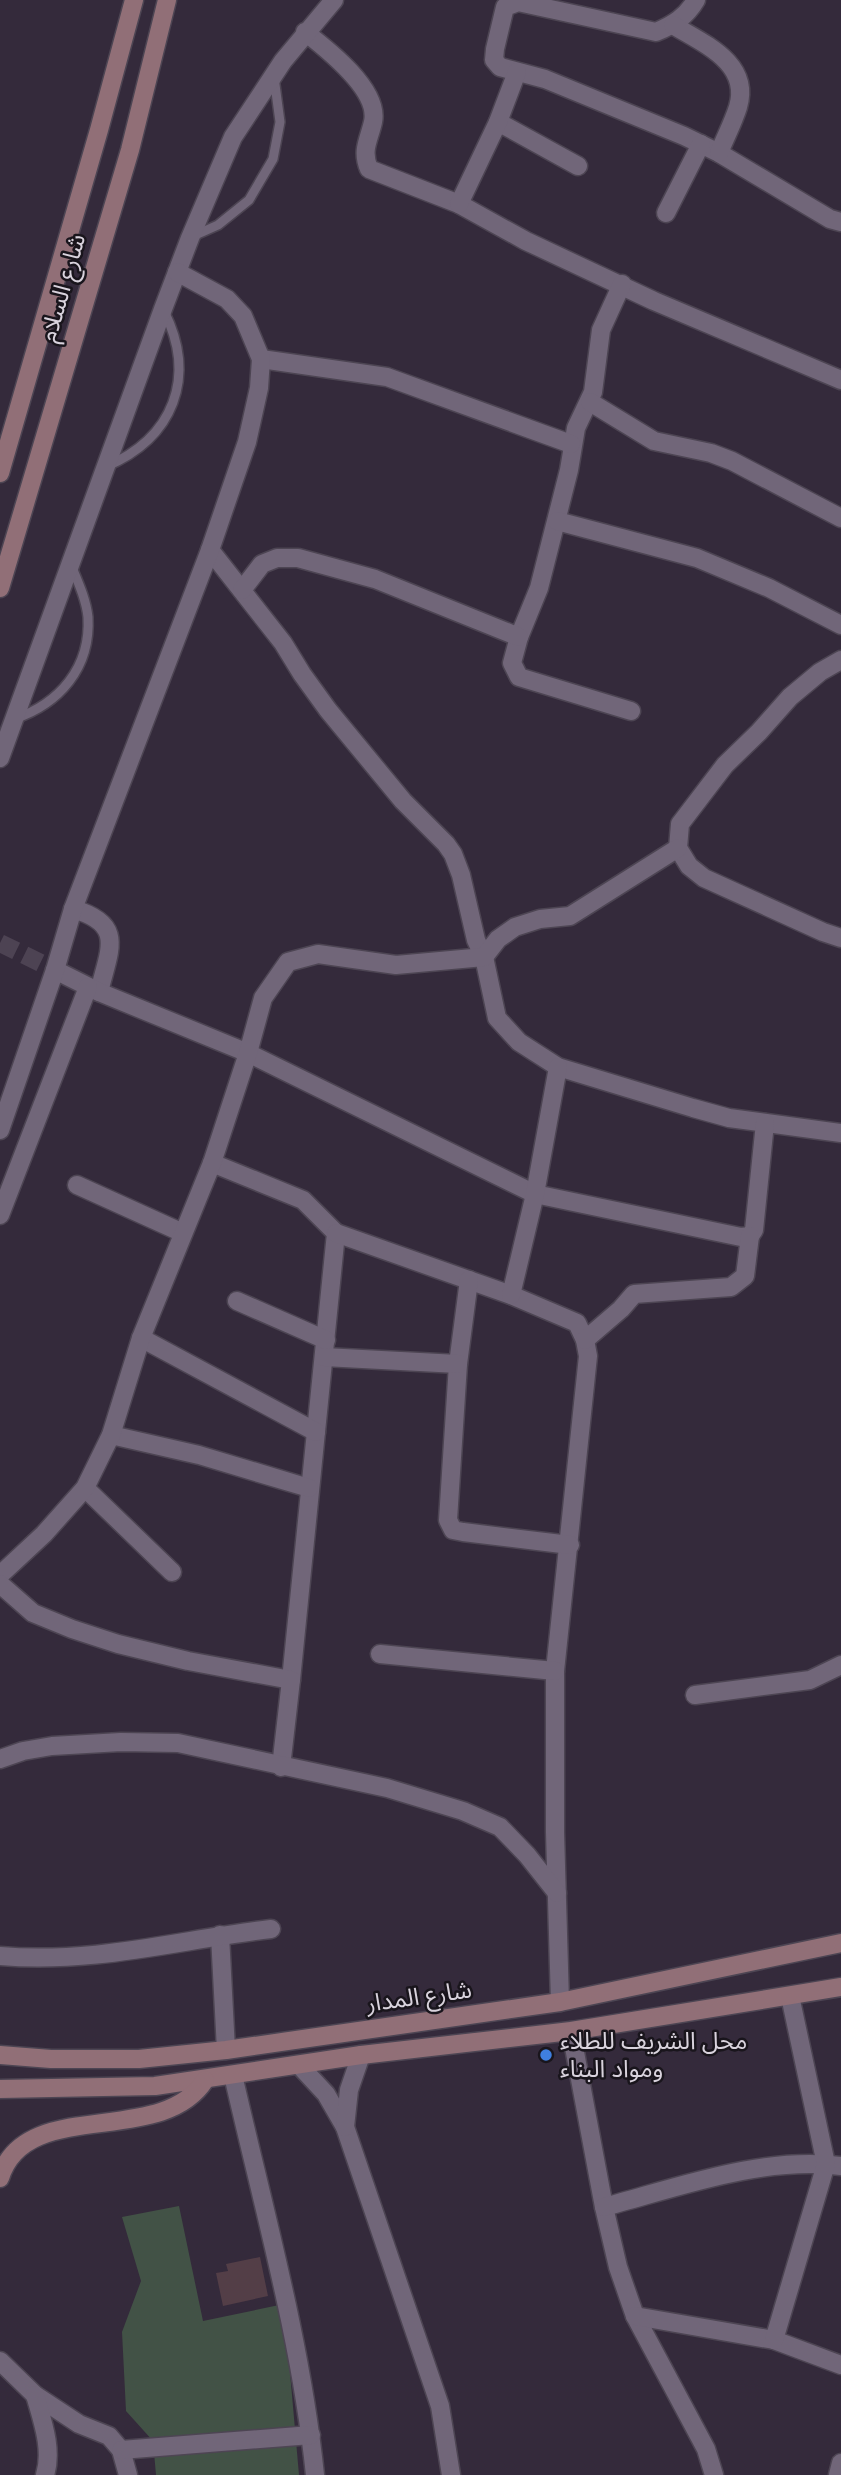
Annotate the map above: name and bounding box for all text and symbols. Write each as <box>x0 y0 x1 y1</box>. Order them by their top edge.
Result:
street label: شارع السلام <box>34 230 95 346</box>
street label: شارع المدار <box>363 1975 474 2021</box>
place label: محل الشريف للطلاء ومواد البناء <box>560 2027 747 2084</box>
marker: محل الشريف للطلاء ومواد البناء <box>538 2047 554 2063</box>

